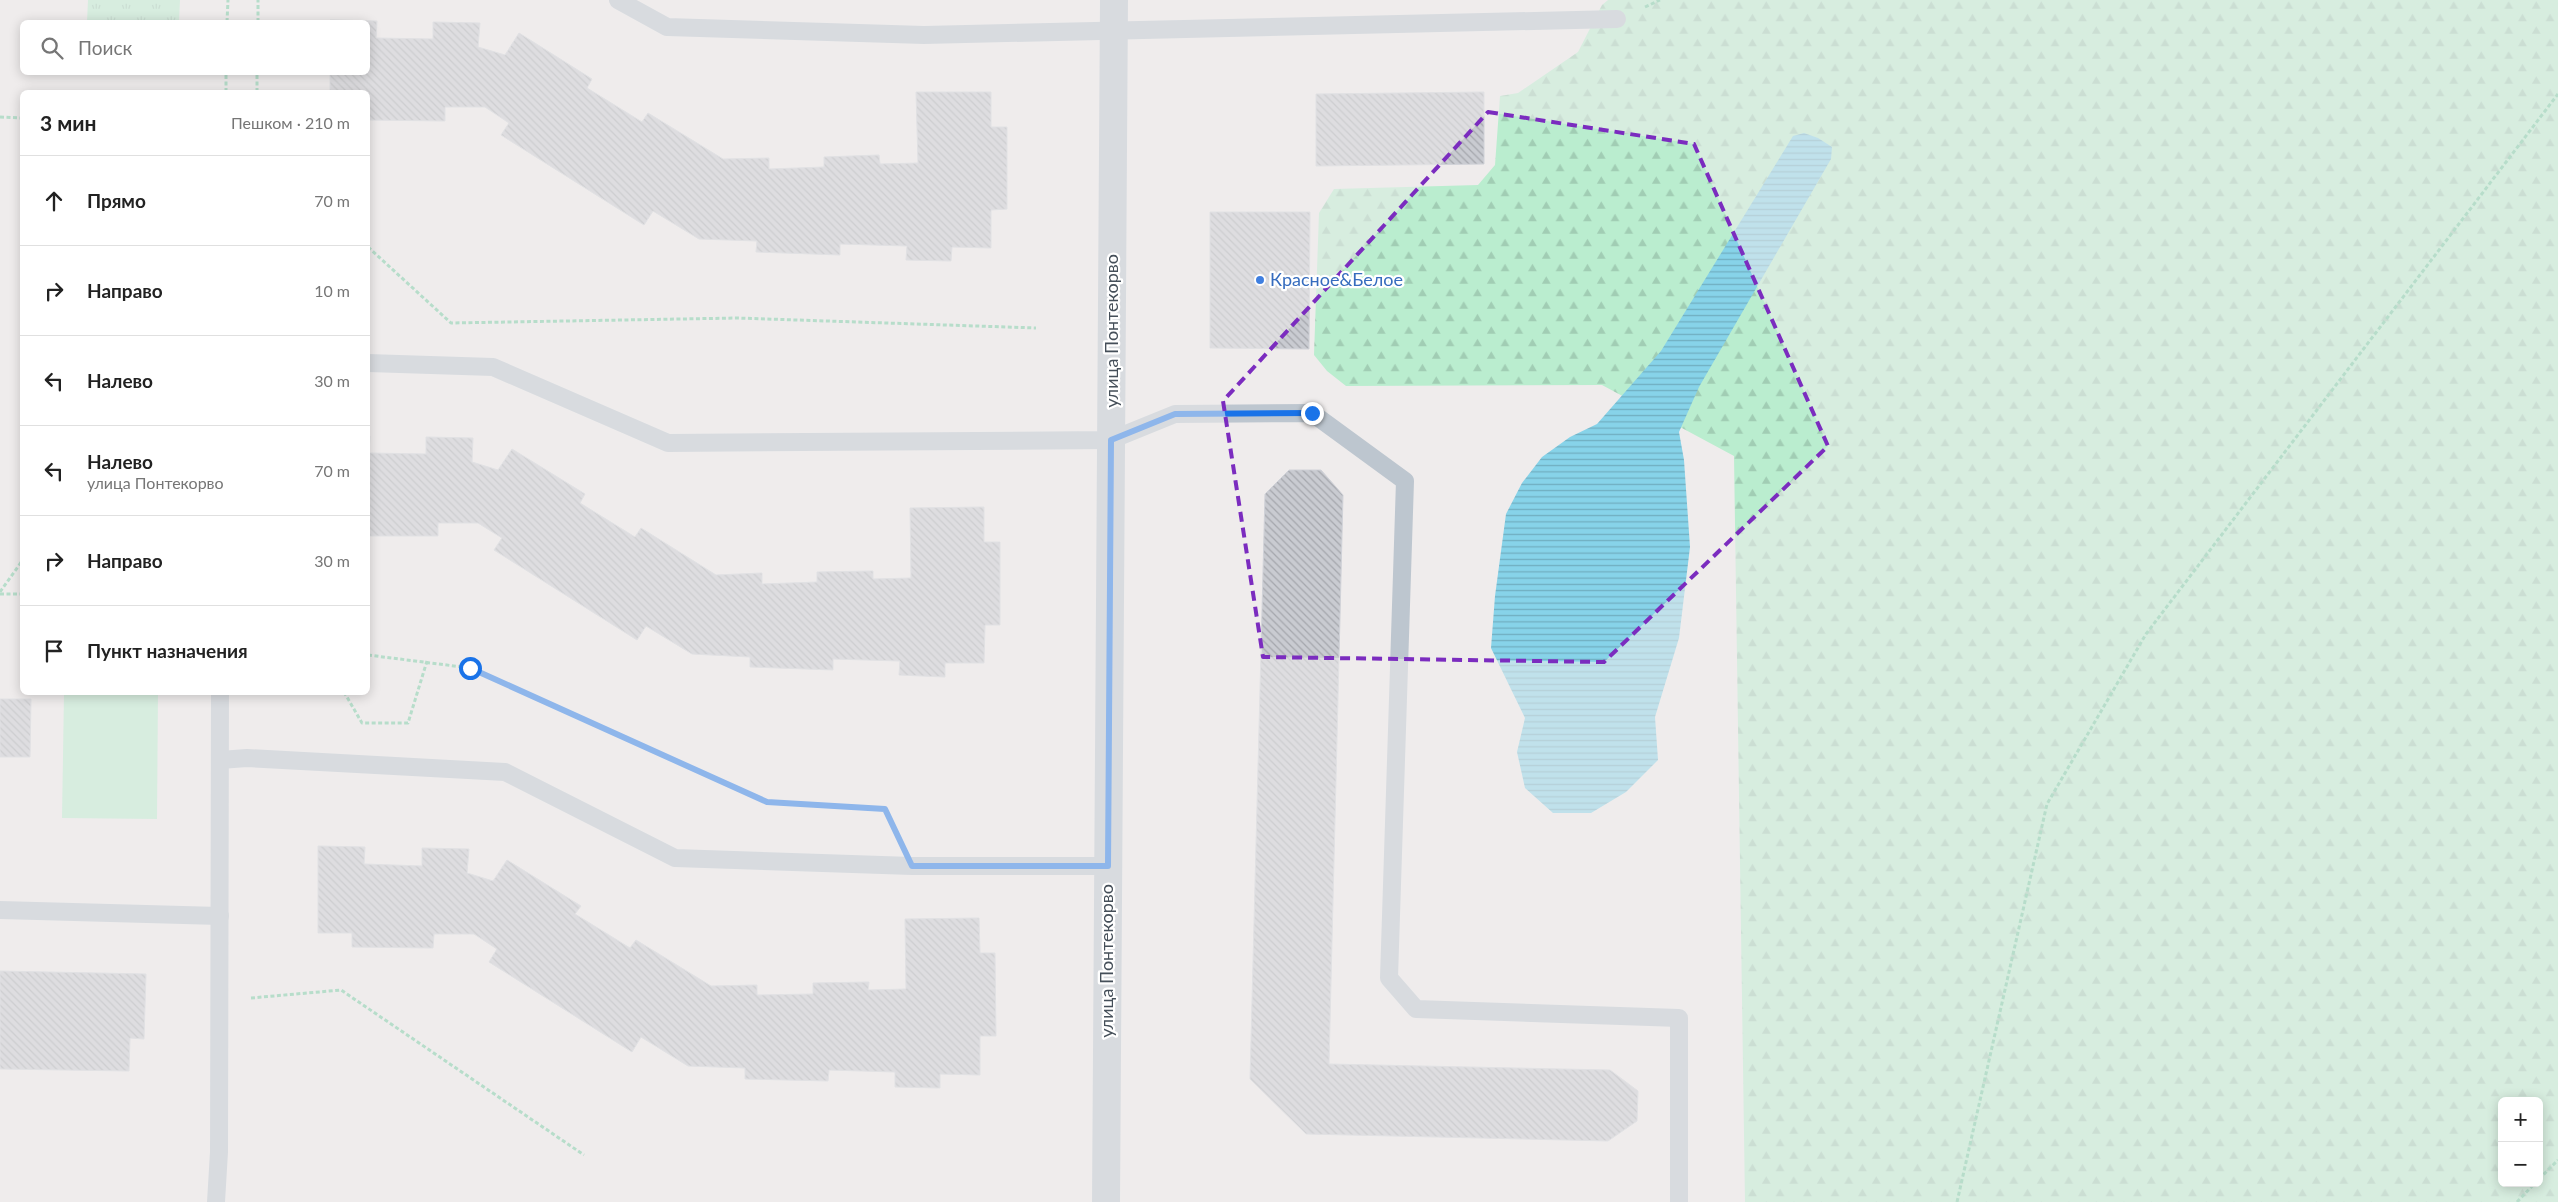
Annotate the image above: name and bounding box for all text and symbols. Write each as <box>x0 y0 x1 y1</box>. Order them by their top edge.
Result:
search box <box>20 20 370 75</box>
icon: search <box>38 34 66 62</box>
text: Поиск <box>78 36 132 59</box>
text: 3 мин <box>40 110 97 135</box>
text: Пешком · 210 m <box>231 113 350 132</box>
icon: ahead <box>40 187 68 215</box>
text: Прямо <box>87 189 146 212</box>
text: 70 m <box>314 191 350 210</box>
street label: улица Понтекорво <box>1100 254 1122 408</box>
place label: Красное&Белое <box>1270 268 1403 290</box>
marker: Красное&Белое <box>1254 274 1266 286</box>
icon: right <box>40 277 68 305</box>
text: Направо <box>87 279 163 302</box>
text: 10 m <box>314 281 350 300</box>
icon: left <box>40 367 68 395</box>
text: Налево <box>87 369 153 392</box>
text: 30 m <box>314 371 350 390</box>
route end <box>1301 402 1324 425</box>
text: Налево <box>87 450 153 473</box>
icon: left <box>40 457 68 485</box>
text: 70 m <box>314 461 350 480</box>
text: улица Понтекорво <box>87 473 224 492</box>
icon: right <box>40 547 68 575</box>
text: Направо <box>87 549 163 572</box>
text: 30 m <box>314 551 350 570</box>
icon: arrive <box>40 637 68 665</box>
text: Пункт назначения <box>87 639 248 662</box>
route start <box>459 657 482 680</box>
street label: улица Понтекорво <box>1095 884 1117 1038</box>
map controls <box>2498 1097 2543 1187</box>
button: + <box>2498 1097 2543 1142</box>
button: − <box>2498 1142 2543 1187</box>

